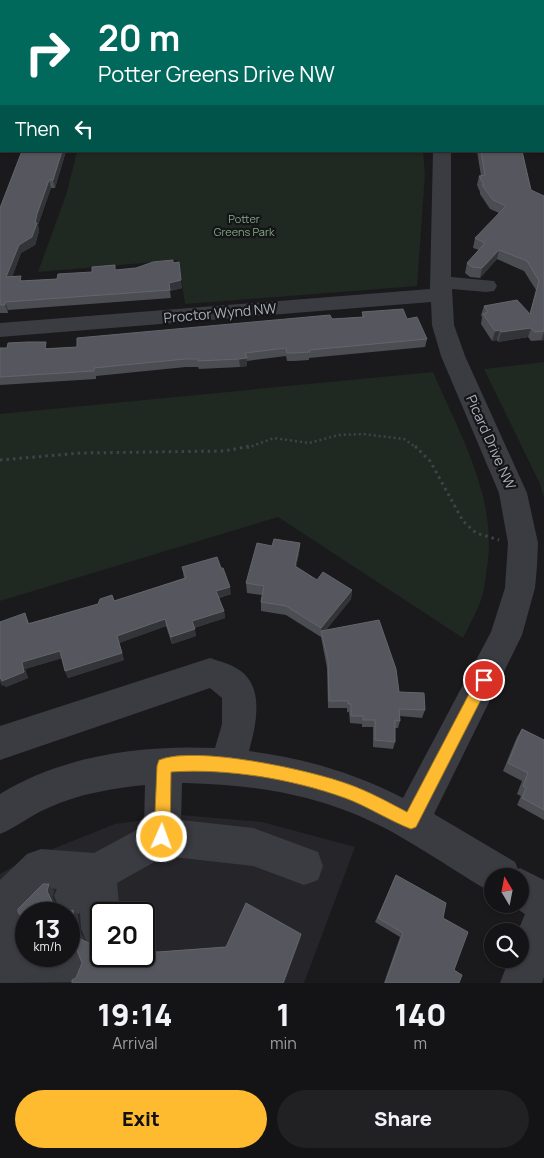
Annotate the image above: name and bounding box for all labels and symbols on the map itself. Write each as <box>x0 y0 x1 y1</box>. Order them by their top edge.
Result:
park label: Potter Greens Park <box>214 211 275 239</box>
street label: Proctor Wynd NW <box>163 298 277 327</box>
street label: Picard Drive NW <box>462 392 521 492</box>
pin <box>463 659 505 701</box>
position arrow <box>135 810 187 862</box>
north arrow <box>484 868 529 912</box>
speed limit sign: 20 <box>90 902 155 967</box>

